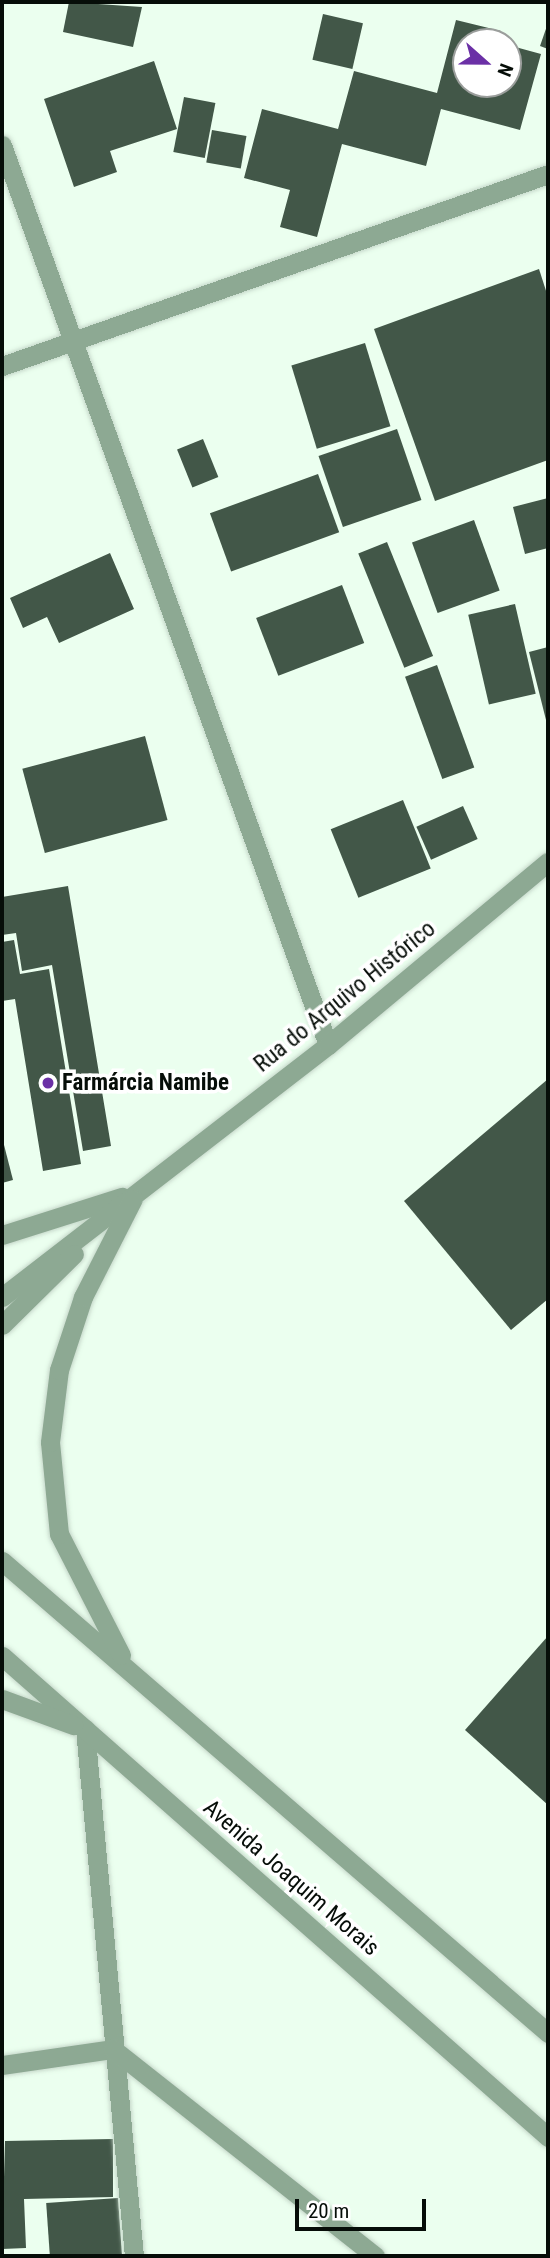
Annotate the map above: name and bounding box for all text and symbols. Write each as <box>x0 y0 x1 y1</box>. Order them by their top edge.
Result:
north arrow <box>452 28 522 98</box>
text: N <box>492 60 518 80</box>
street label: Rua do Arquivo Histórico <box>249 916 441 1078</box>
place label: Farmárcia Namibe <box>62 1069 229 1097</box>
marker: Farmárcia Namibe <box>40 1075 56 1091</box>
street label: Avenida Joaquim Morais <box>198 1794 384 1962</box>
scale bar <box>298 2184 429 2228</box>
text: 20 m <box>308 2199 349 2223</box>

